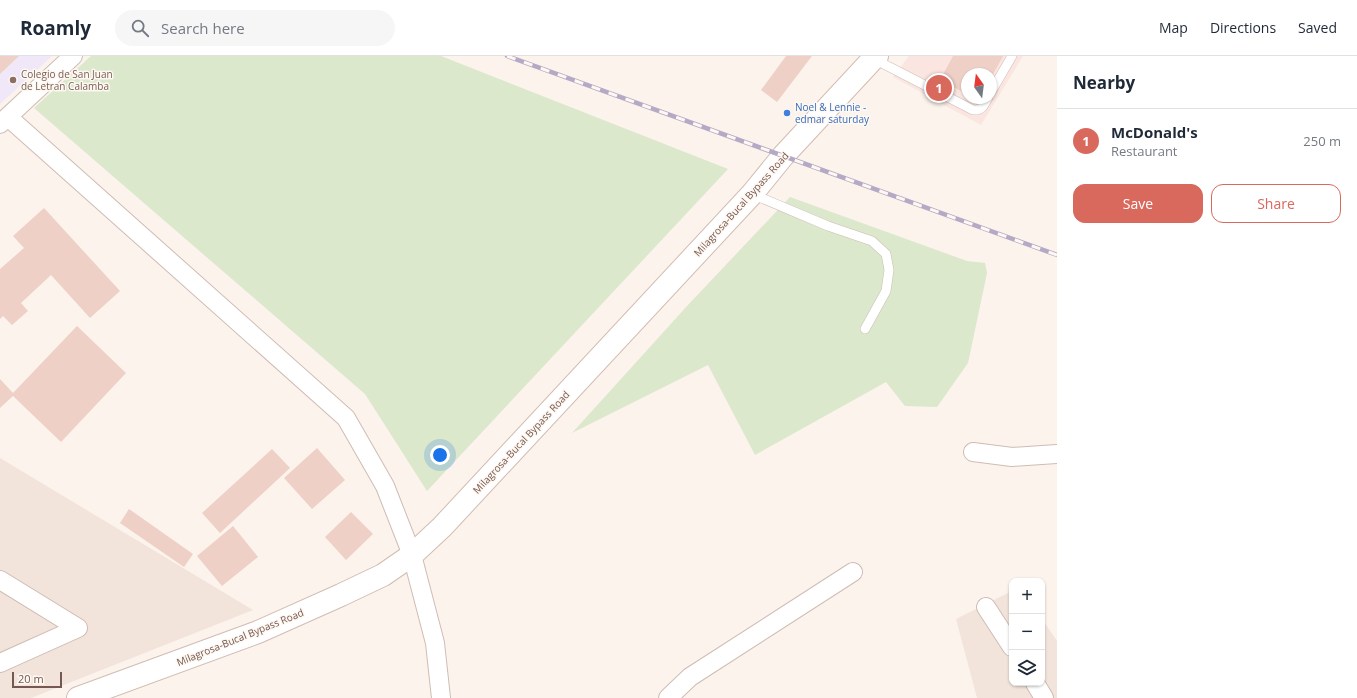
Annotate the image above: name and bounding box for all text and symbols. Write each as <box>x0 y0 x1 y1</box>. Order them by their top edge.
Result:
search box <box>115 10 395 46</box>
text: Roamly <box>20 15 91 41</box>
icon: search <box>129 17 151 39</box>
text: Search here <box>161 18 245 38</box>
text: Map <box>1159 18 1188 37</box>
text: Directions <box>1210 18 1276 37</box>
text: Saved <box>1298 18 1337 37</box>
place label: Colegio de San Juan de Letran Calamba <box>21 67 113 93</box>
north arrow <box>961 68 997 104</box>
text: Nearby <box>1073 71 1135 94</box>
pin: 1 <box>926 73 952 103</box>
marker: Colegio de San Juan de Letran Calamba <box>8 75 18 85</box>
place label: Noel & Lennie - edmar saturday <box>795 100 870 126</box>
marker: Noel & Lennie - edmar saturday <box>782 108 792 118</box>
text: McDonald's <box>1111 122 1198 142</box>
text: 1 <box>1082 132 1090 150</box>
text: 250 m <box>1303 132 1341 150</box>
text: Restaurant <box>1111 142 1178 160</box>
street label: Milagrosa-Bucal Bypass Road <box>690 149 792 259</box>
button: Save <box>1073 184 1203 223</box>
button: Share <box>1211 184 1341 223</box>
street label: Milagrosa-Bucal Bypass Road <box>470 388 572 496</box>
your location <box>430 445 450 465</box>
map controls <box>1009 578 1045 686</box>
button: + <box>1009 578 1045 614</box>
street label: Milagrosa-Bucal Bypass Road <box>174 605 306 669</box>
button: − <box>1009 614 1045 650</box>
button: layers <box>1009 650 1045 686</box>
scale bar <box>12 670 62 689</box>
text: 20 m <box>18 671 44 686</box>

